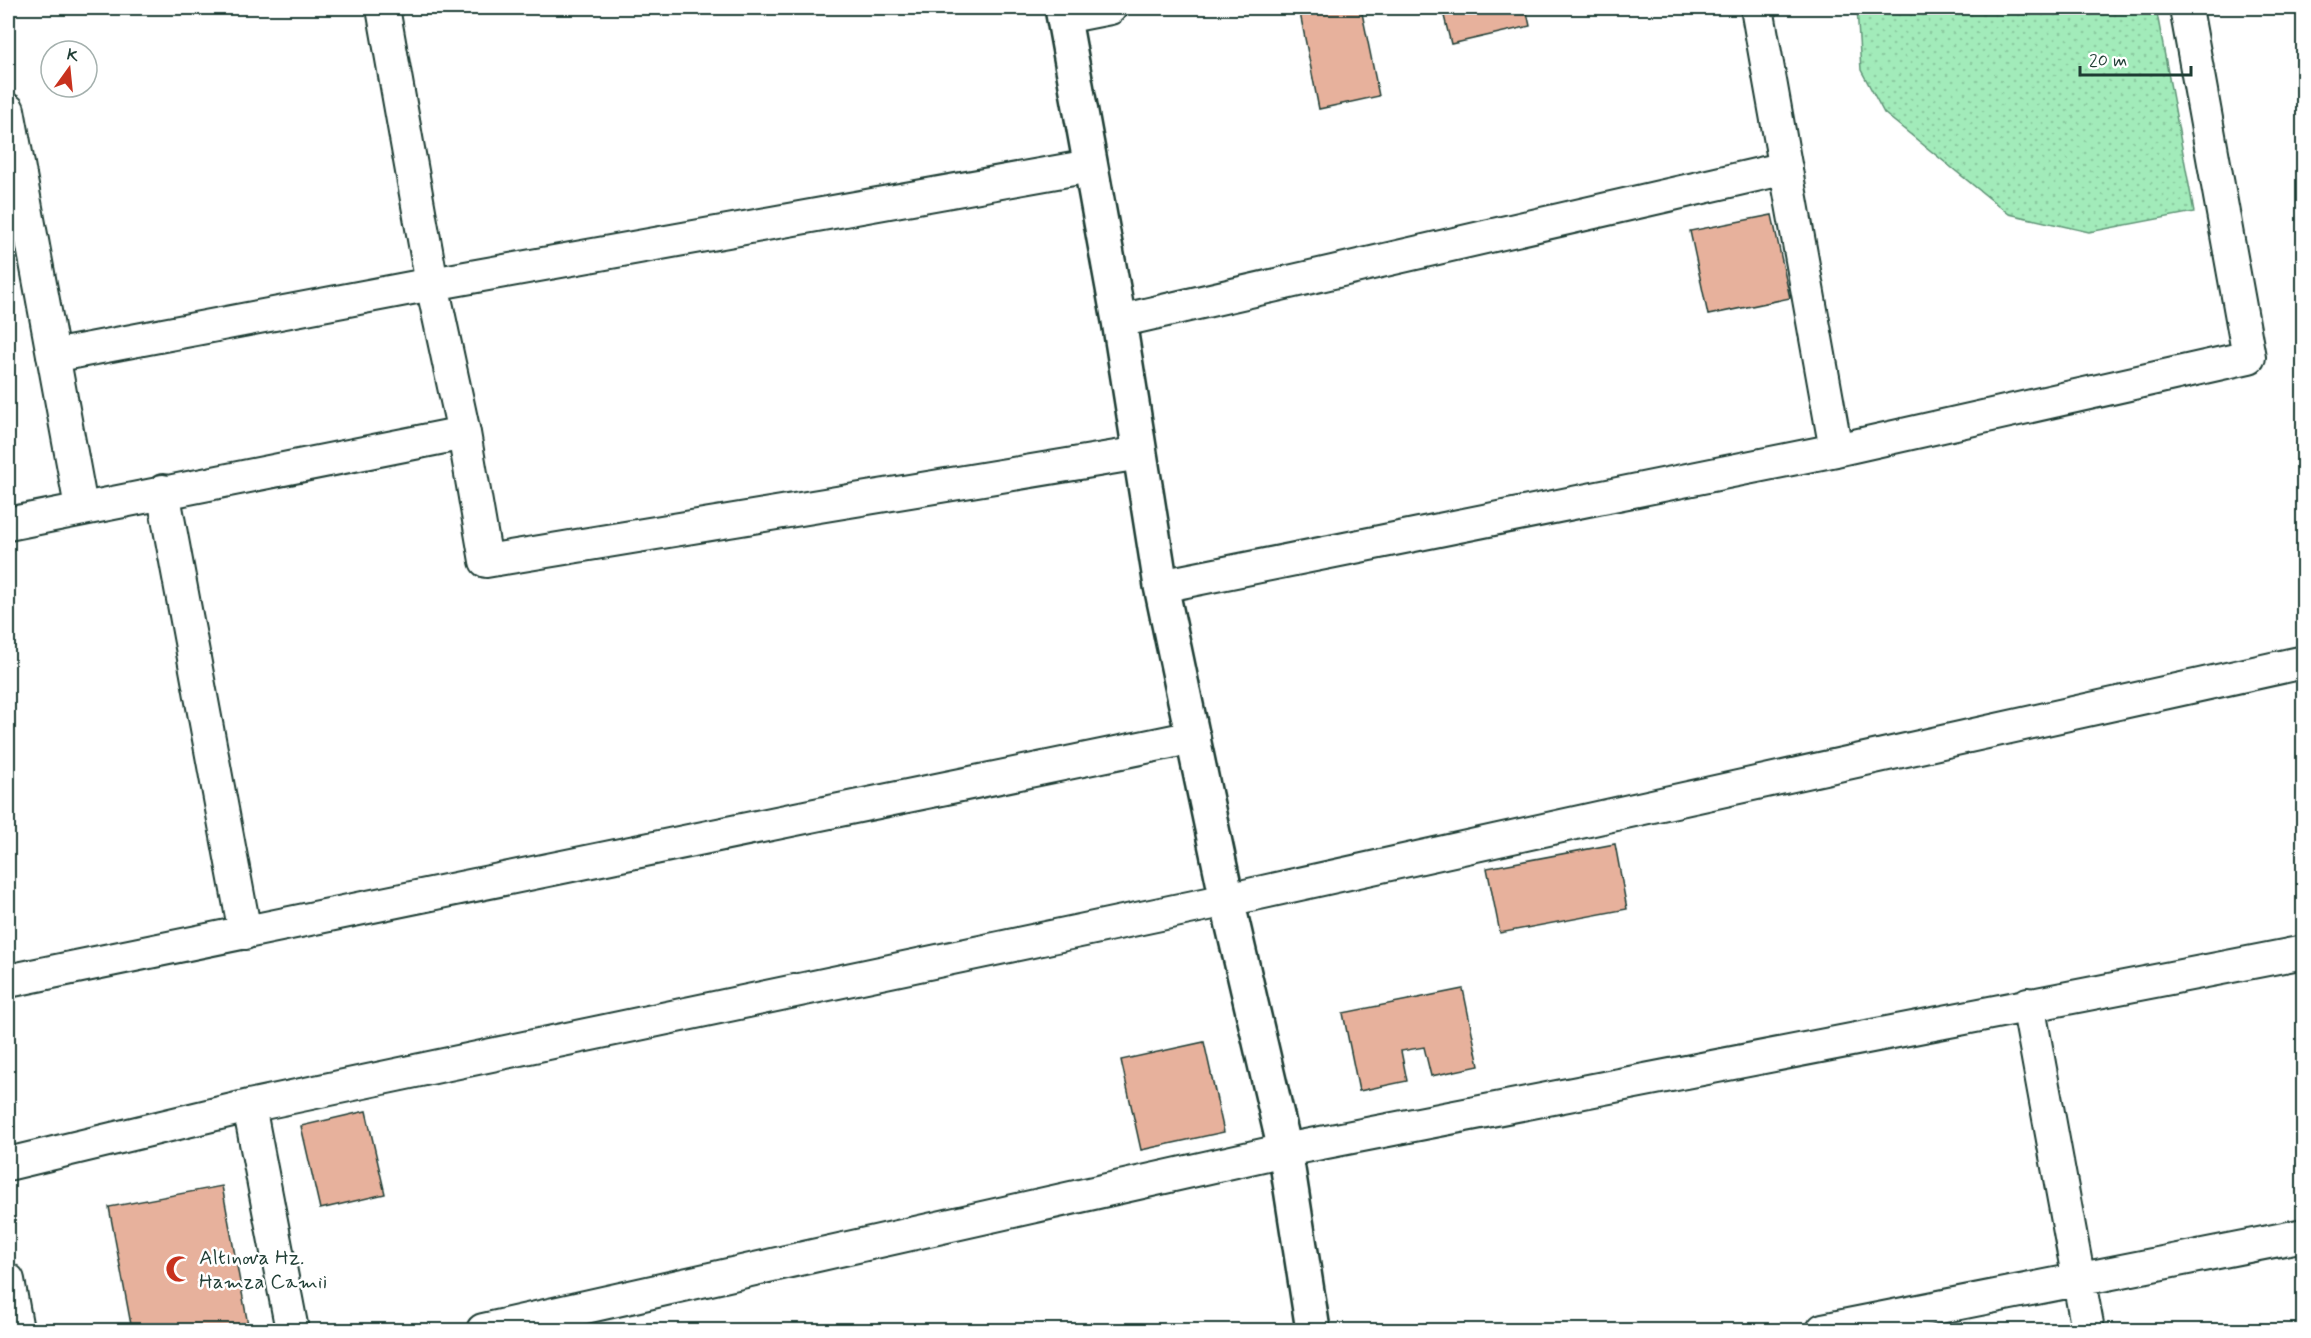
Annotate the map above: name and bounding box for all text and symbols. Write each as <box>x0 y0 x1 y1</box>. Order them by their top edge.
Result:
north arrow <box>39 39 99 99</box>
scale bar <box>2080 39 2191 77</box>
text: K <box>64 44 81 68</box>
text: 20 m <box>2089 49 2127 73</box>
place label: Altınova Hz. Hamza Camii <box>199 1244 327 1296</box>
mosque icon: Altınova Hz. Hamza Camii <box>164 1254 194 1284</box>

